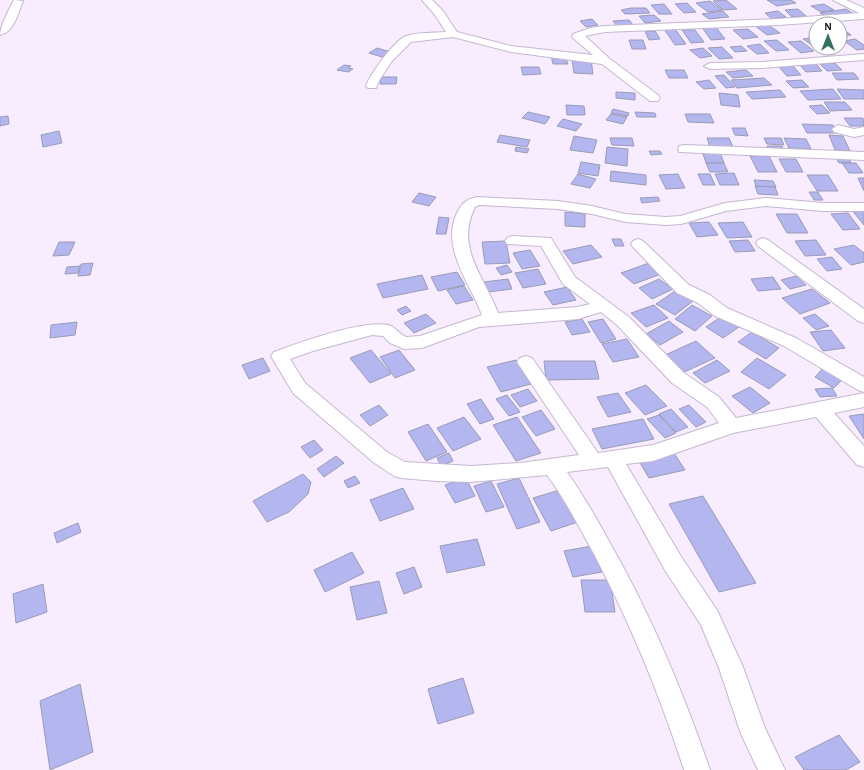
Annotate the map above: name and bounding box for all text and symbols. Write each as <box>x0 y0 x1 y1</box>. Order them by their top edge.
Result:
north arrow <box>808 16 848 56</box>
text: N <box>824 21 832 32</box>

